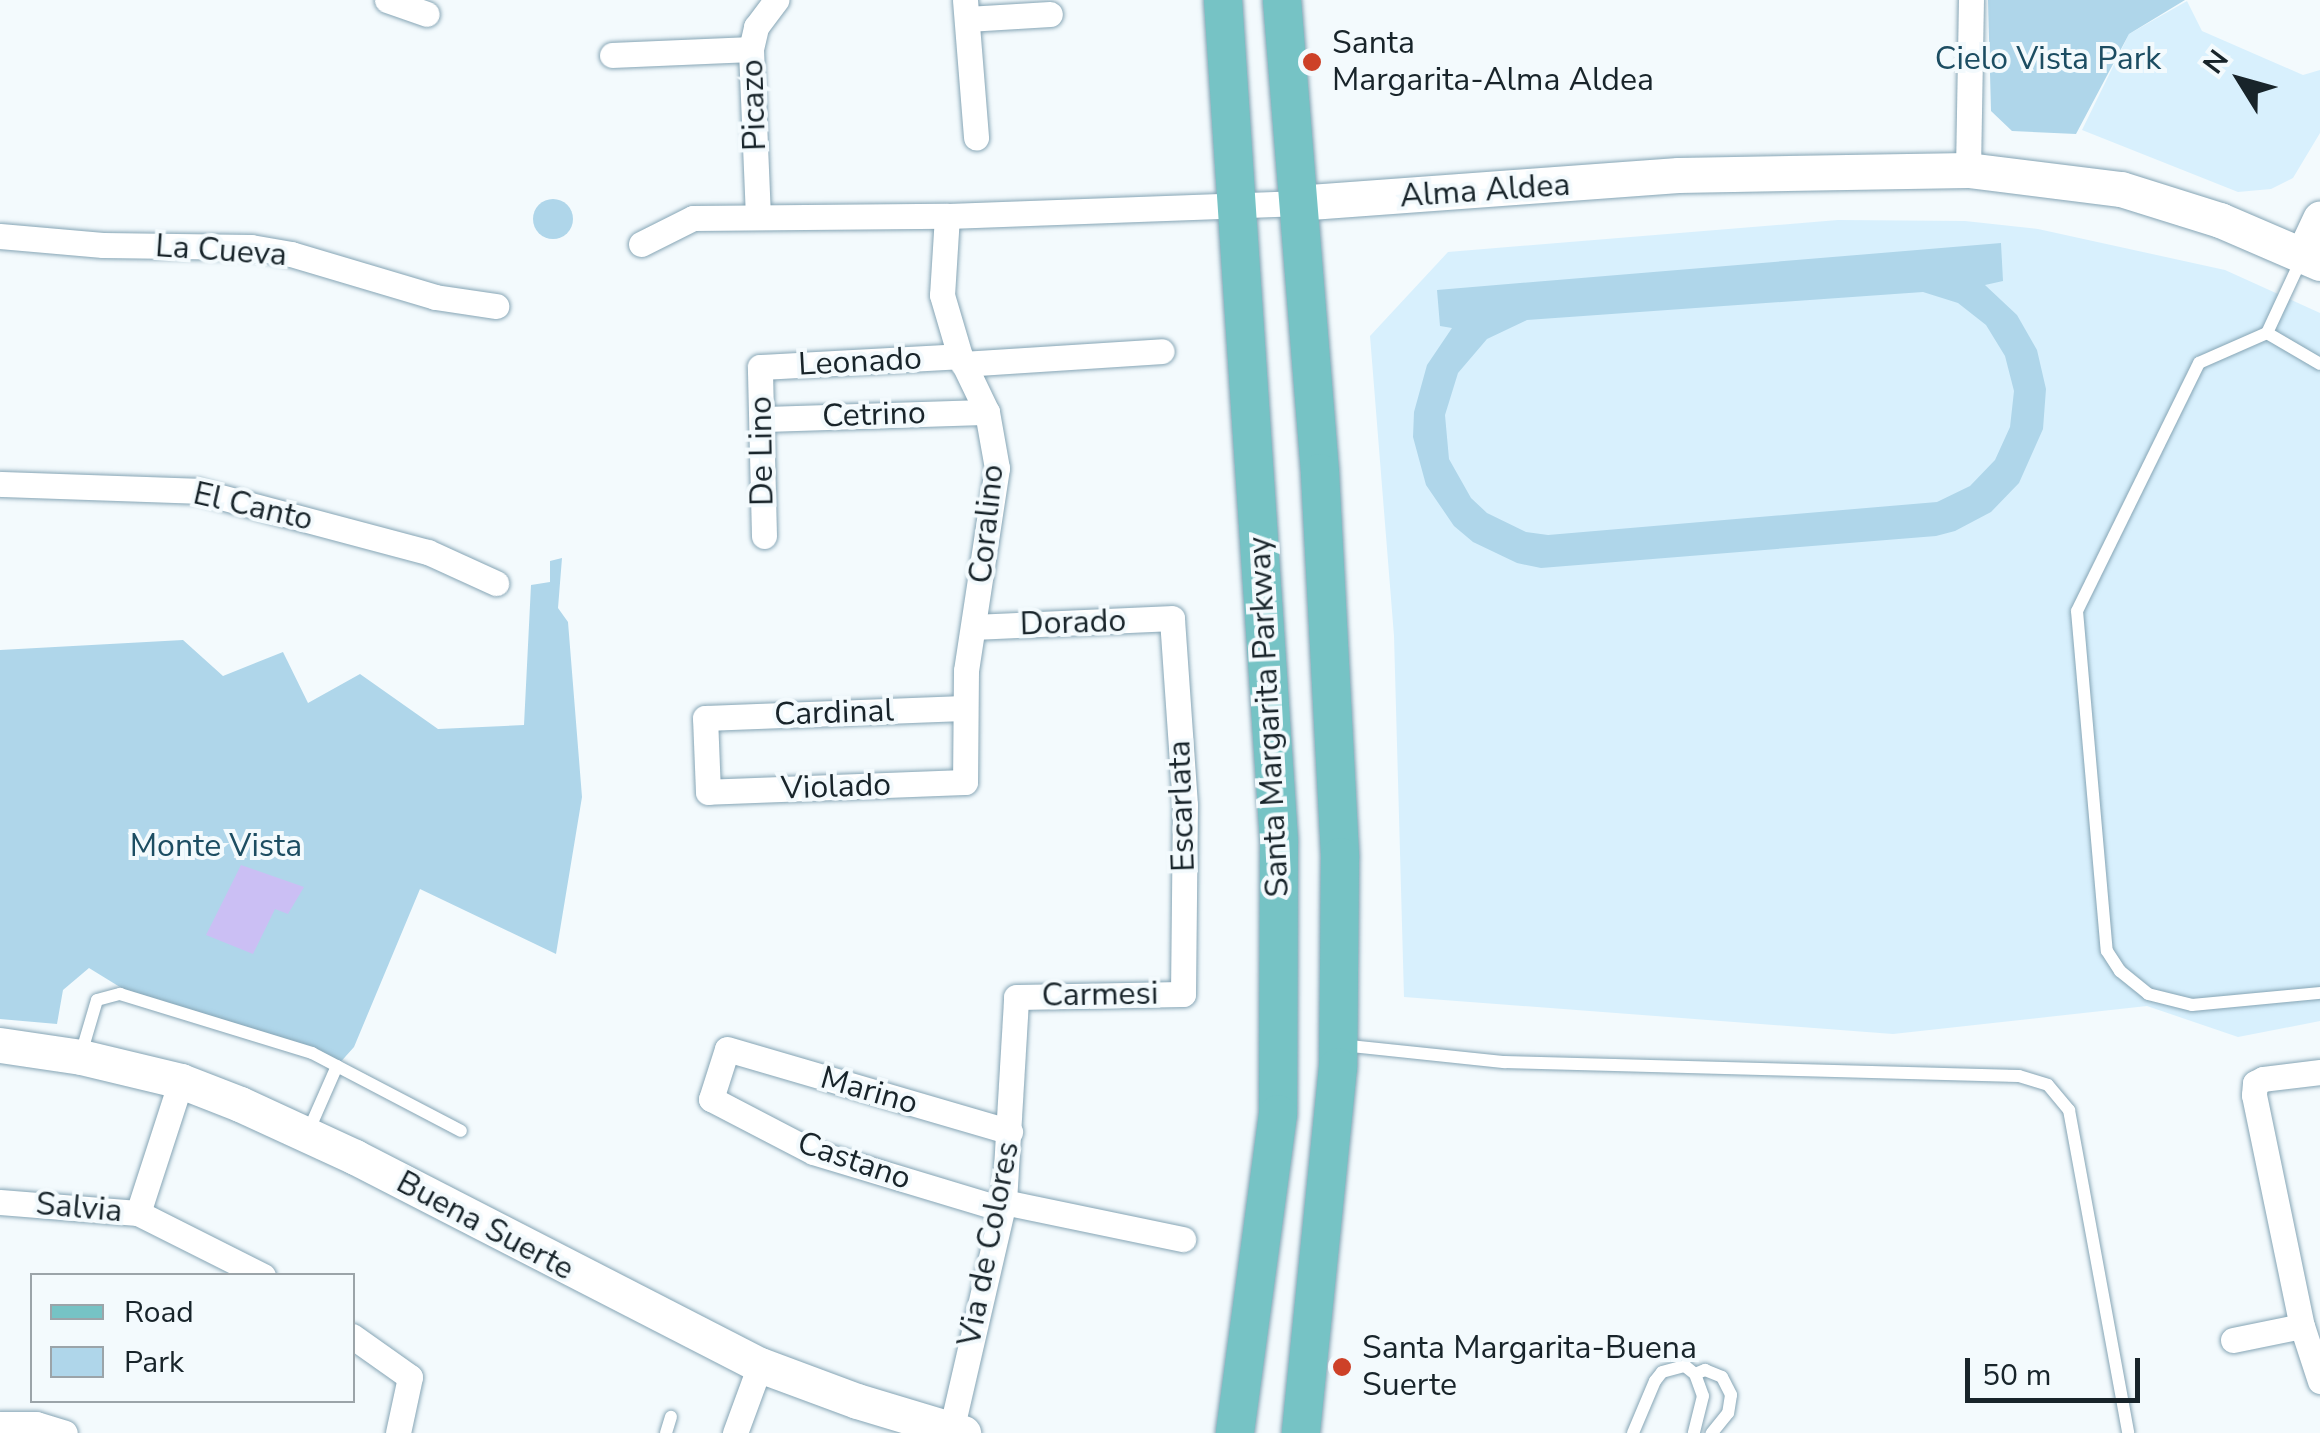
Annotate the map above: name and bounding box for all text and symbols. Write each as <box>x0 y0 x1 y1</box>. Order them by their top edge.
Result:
place label: Santa Margarita-Alma Aldea <box>1332 25 1654 100</box>
north arrow <box>2190 30 2290 130</box>
park label: Cielo Vista Park <box>1935 40 2161 78</box>
text: N <box>2195 42 2238 82</box>
marker: Santa Margarita-Alma Aldea <box>1301 51 1323 73</box>
street label: Picazo <box>733 59 775 151</box>
street label: Alma Aldea <box>1399 166 1571 216</box>
street label: La Cueva <box>154 227 288 275</box>
street label: Leonado <box>797 340 923 384</box>
street label: Cetrino <box>822 394 926 436</box>
street label: De Lino <box>742 396 782 506</box>
street label: Coralino <box>962 463 1012 585</box>
street label: El Canto <box>190 475 316 539</box>
street label: Santa Margarita Parkway <box>1240 536 1298 898</box>
street label: Dorado <box>1019 602 1127 644</box>
street label: Cardinal <box>773 692 895 734</box>
street label: Escarlata <box>1161 740 1203 872</box>
street label: Violado <box>780 766 892 808</box>
park label: Monte Vista <box>130 827 302 865</box>
street label: Carmesi <box>1041 975 1159 1015</box>
street label: Marino <box>816 1059 922 1123</box>
street label: Castano <box>792 1124 916 1198</box>
street label: Via de Colores <box>950 1138 1028 1350</box>
street label: Buena Suerte <box>390 1163 580 1289</box>
street label: Salvia <box>34 1185 124 1231</box>
legend <box>30 1273 355 1403</box>
text: Road <box>124 1292 194 1333</box>
place label: Santa Margarita-Buena Suerte <box>1362 1330 1697 1405</box>
scale bar <box>1970 1338 2145 1400</box>
text: Park <box>124 1342 184 1383</box>
text: 50 m <box>1982 1355 2051 1396</box>
marker: Santa Margarita-Buena Suerte <box>1331 1356 1353 1378</box>

